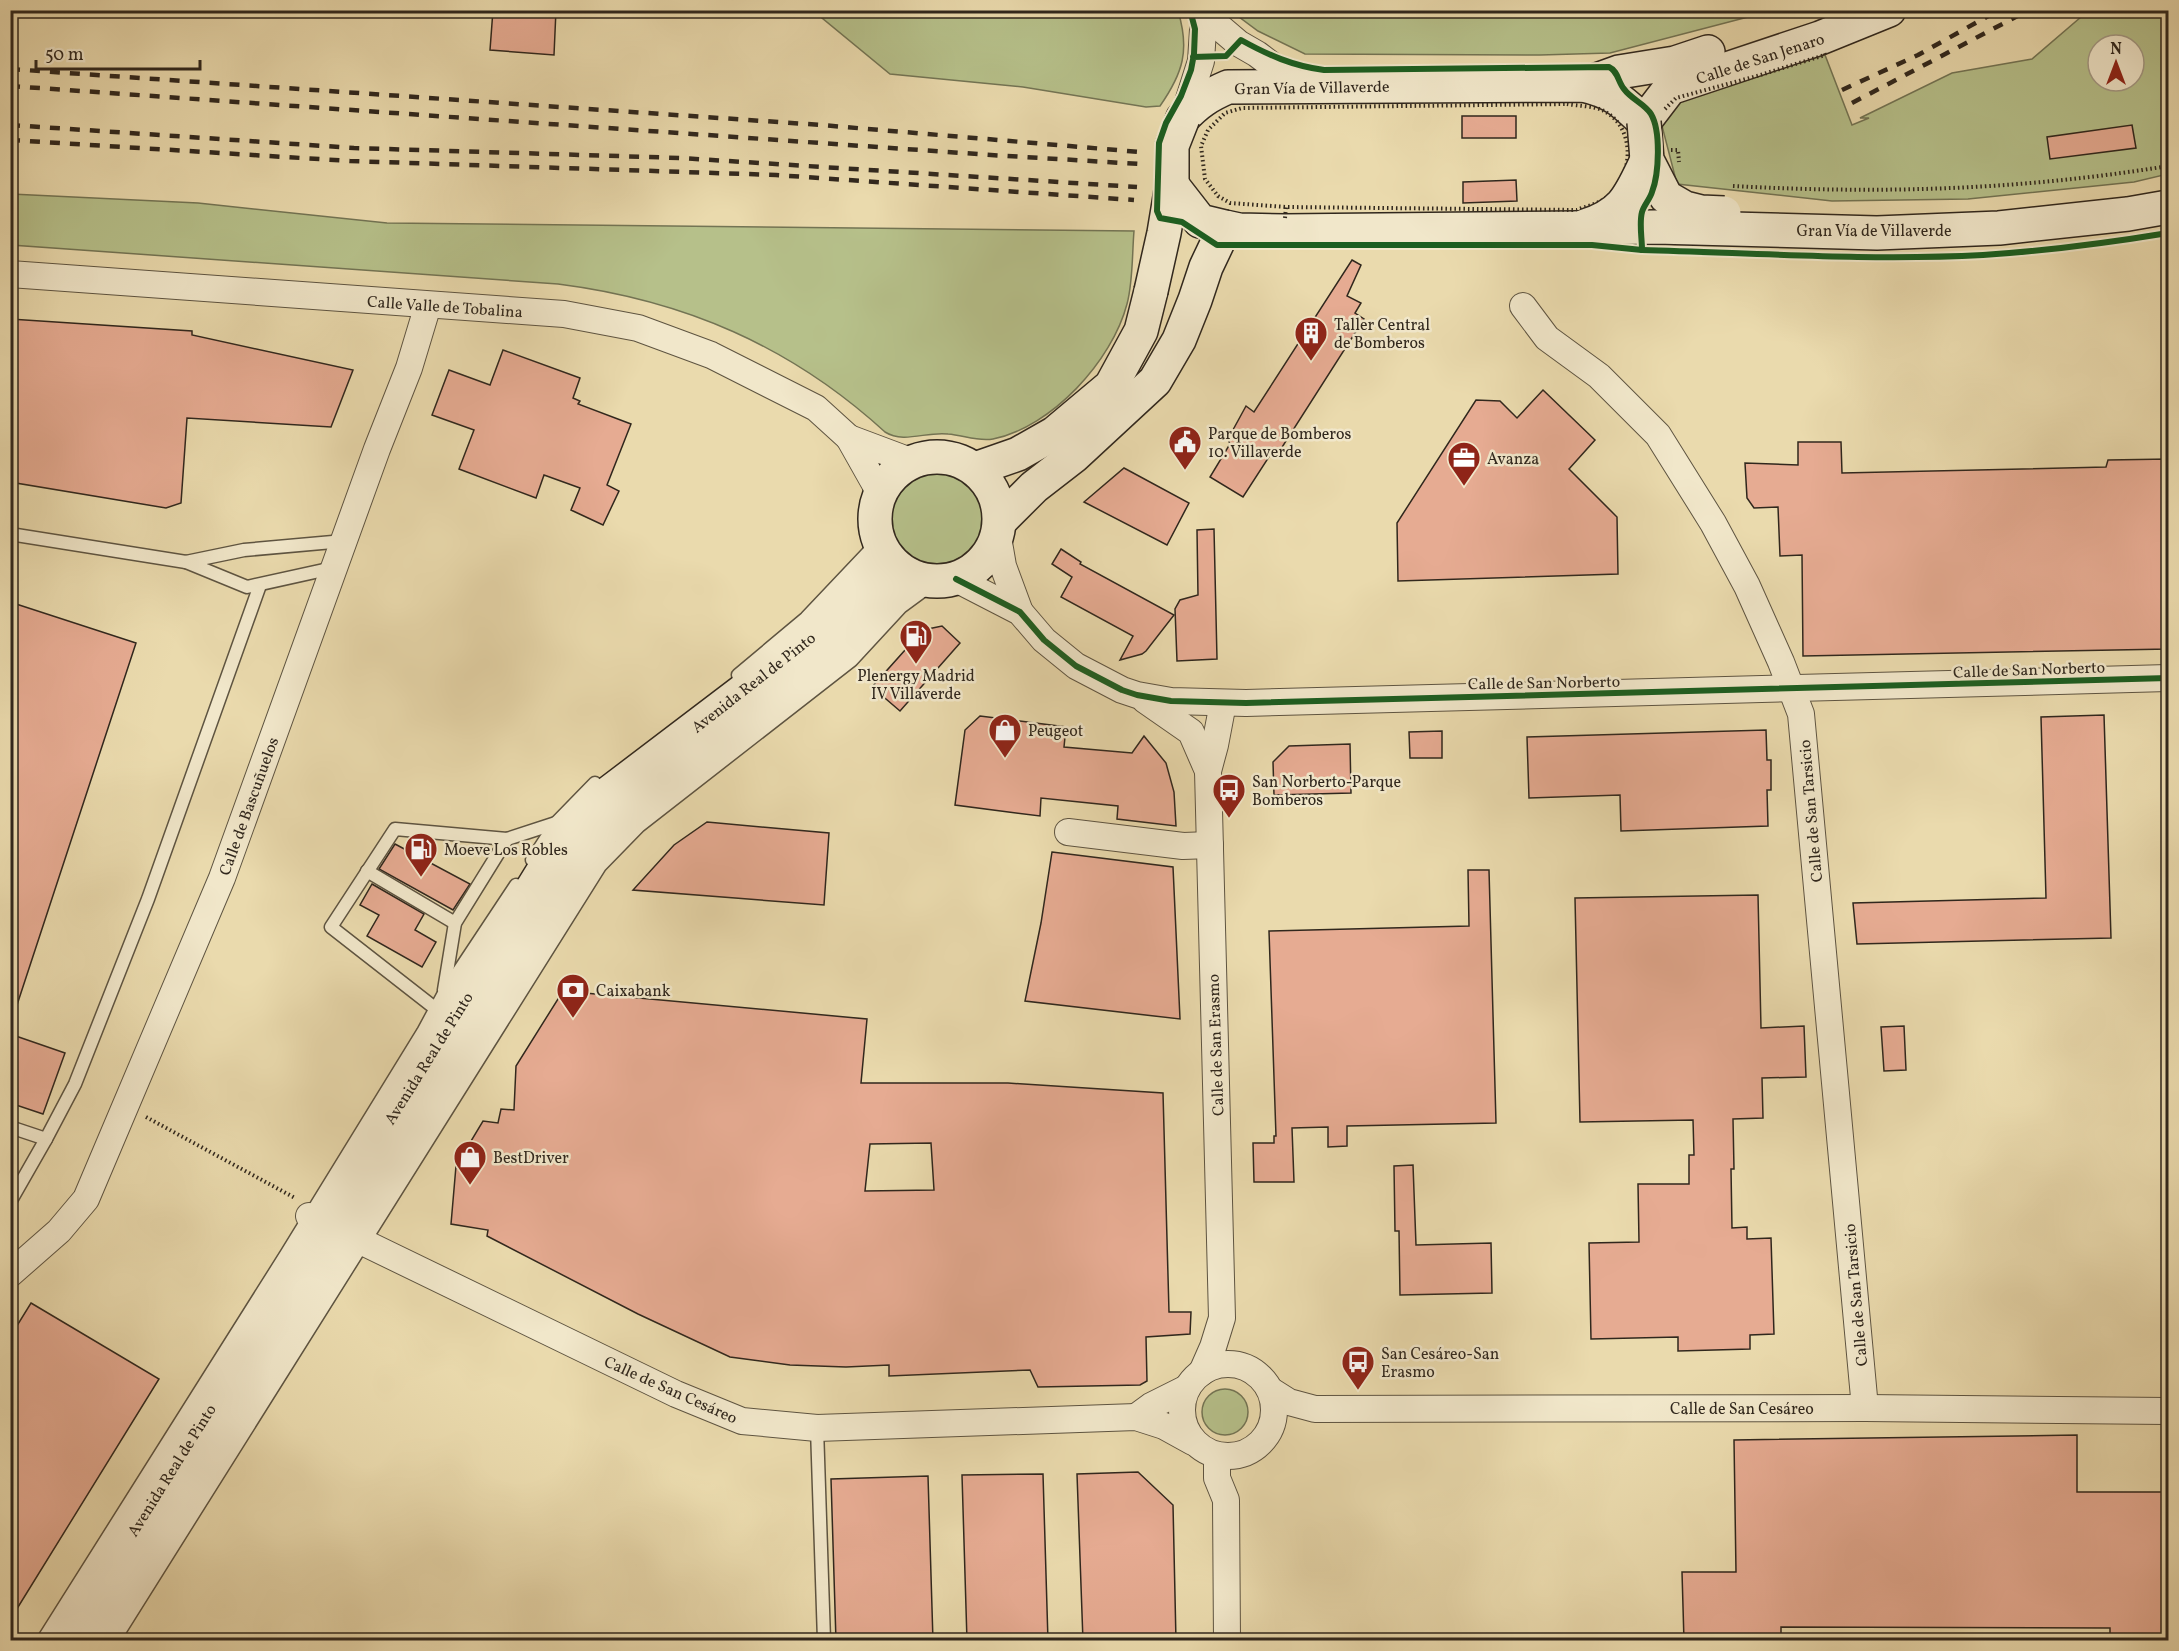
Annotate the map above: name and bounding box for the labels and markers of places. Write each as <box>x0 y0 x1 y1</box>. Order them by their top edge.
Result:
building icon: Taller Central de Bomberos <box>1293 315 1329 362</box>
place label: Taller Central de Bomberos <box>1334 315 1430 355</box>
public building icon: Parque de Bomberos 10. Villaverde <box>1167 424 1203 471</box>
place label: Parque de Bomberos 10. Villaverde <box>1208 424 1352 464</box>
office icon: Avanza <box>1446 440 1482 487</box>
place label: Avanza <box>1487 449 1539 471</box>
fuel station icon: Plenergy Madrid IV Villaverde <box>898 618 934 665</box>
place label: Plenergy Madrid IV Villaverde <box>857 666 975 706</box>
shop icon: Peugeot <box>987 712 1023 759</box>
place label: Peugeot <box>1028 721 1084 743</box>
bus stop icon: San Norberto-Parque Bomberos <box>1211 772 1247 819</box>
place label: San Norberto-Parque Bomberos <box>1252 772 1401 812</box>
fuel station icon: Moeve Los Robles <box>403 831 439 878</box>
place label: Moeve Los Robles <box>444 840 568 862</box>
bank icon: Caixabank <box>555 972 591 1019</box>
place label: Caixabank <box>596 981 671 1003</box>
shop icon: BestDriver <box>452 1139 488 1186</box>
place label: BestDriver <box>493 1148 569 1170</box>
bus stop icon: San Cesáreo-San Erasmo <box>1340 1344 1376 1391</box>
place label: San Cesáreo-San Erasmo <box>1381 1344 1499 1384</box>

